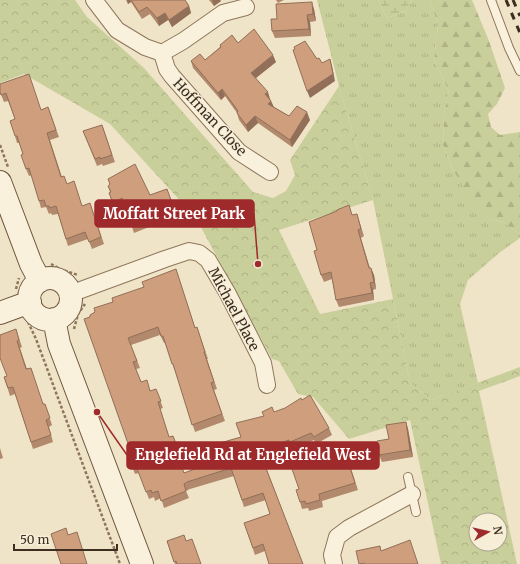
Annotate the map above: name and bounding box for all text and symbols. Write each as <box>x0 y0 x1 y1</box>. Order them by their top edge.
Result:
street label: Hoffman Close <box>169 74 251 160</box>
callout: Moffatt Street Park <box>95 200 254 227</box>
text: Moffatt Street Park <box>103 204 245 223</box>
street label: Michael Place <box>204 264 264 354</box>
callout: Englefield Rd at Englefield West <box>127 442 379 469</box>
text: Englefield Rd at Englefield West <box>135 445 371 464</box>
north arrow <box>468 512 508 552</box>
text: N <box>490 525 505 536</box>
scale bar <box>14 526 117 552</box>
text: 50 m <box>20 532 49 547</box>

